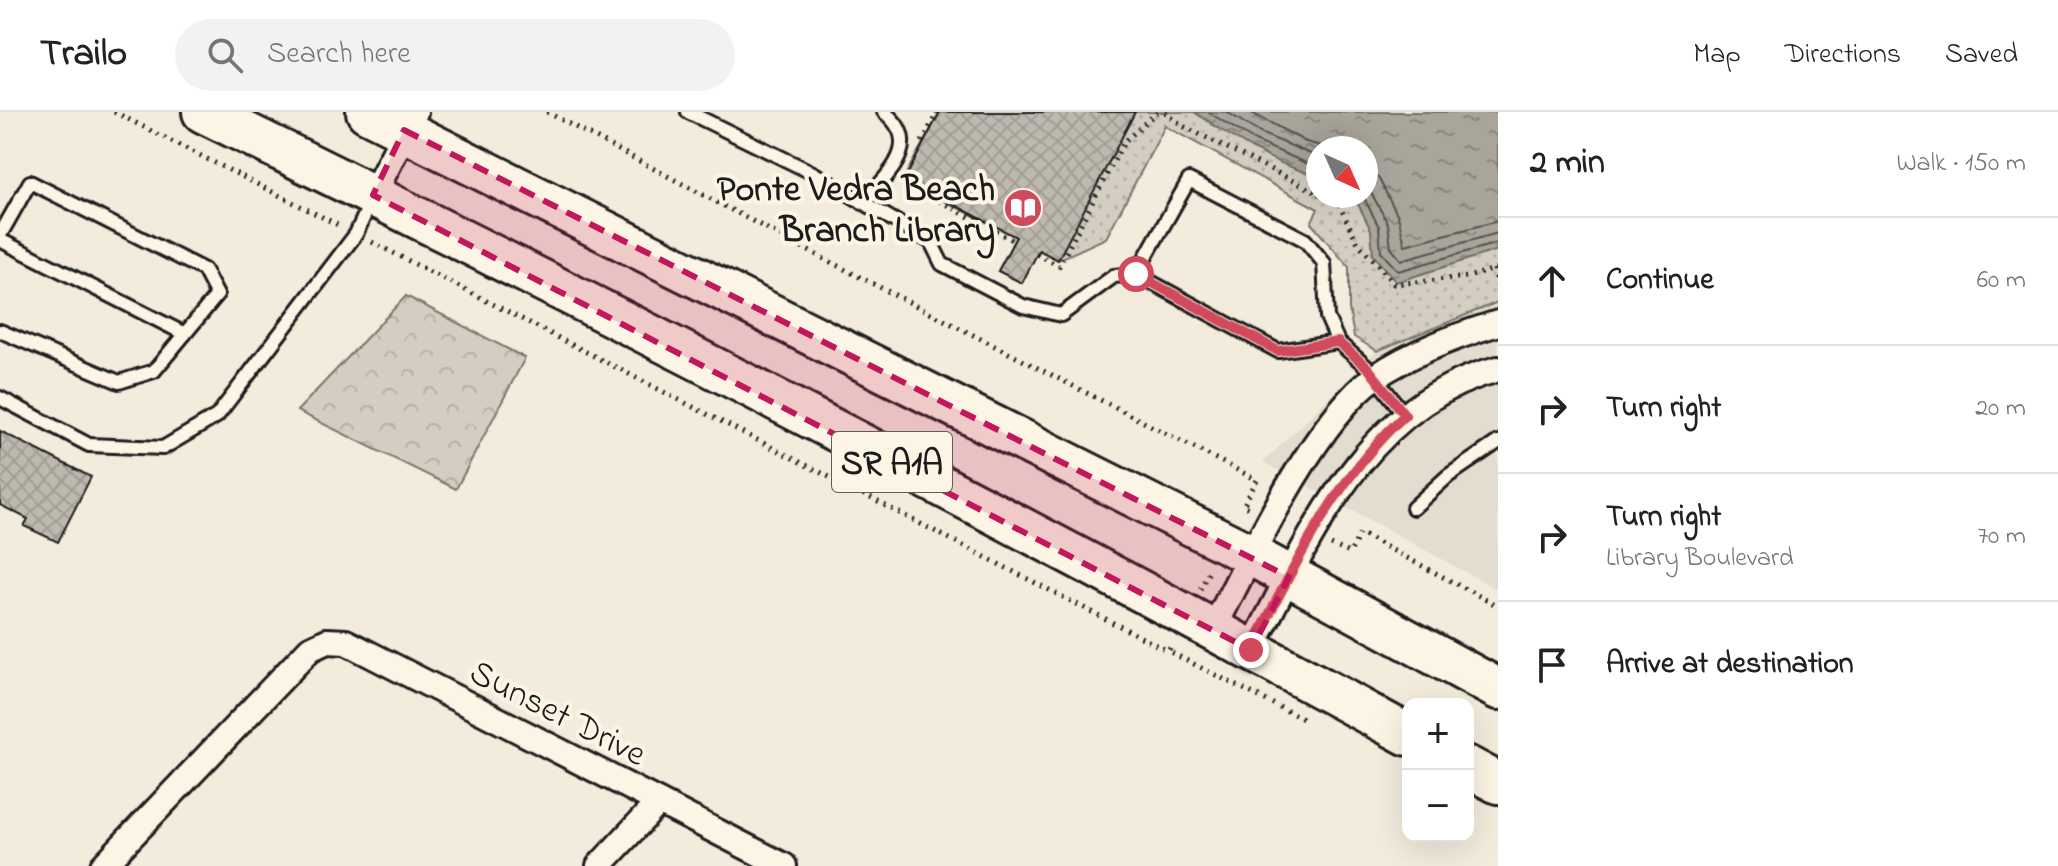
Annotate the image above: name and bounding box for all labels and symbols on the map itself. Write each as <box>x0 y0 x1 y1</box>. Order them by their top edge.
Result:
north arrow <box>1306 136 1378 208</box>
place label: Ponte Vedra Beach Branch Library <box>717 165 995 259</box>
library icon: Ponte Vedra Beach Branch Library <box>1002 187 1044 229</box>
route start <box>1118 256 1154 292</box>
road number: SR A1A <box>832 432 952 492</box>
route end <box>1233 632 1269 668</box>
street label: Sunset Drive <box>459 648 655 783</box>

